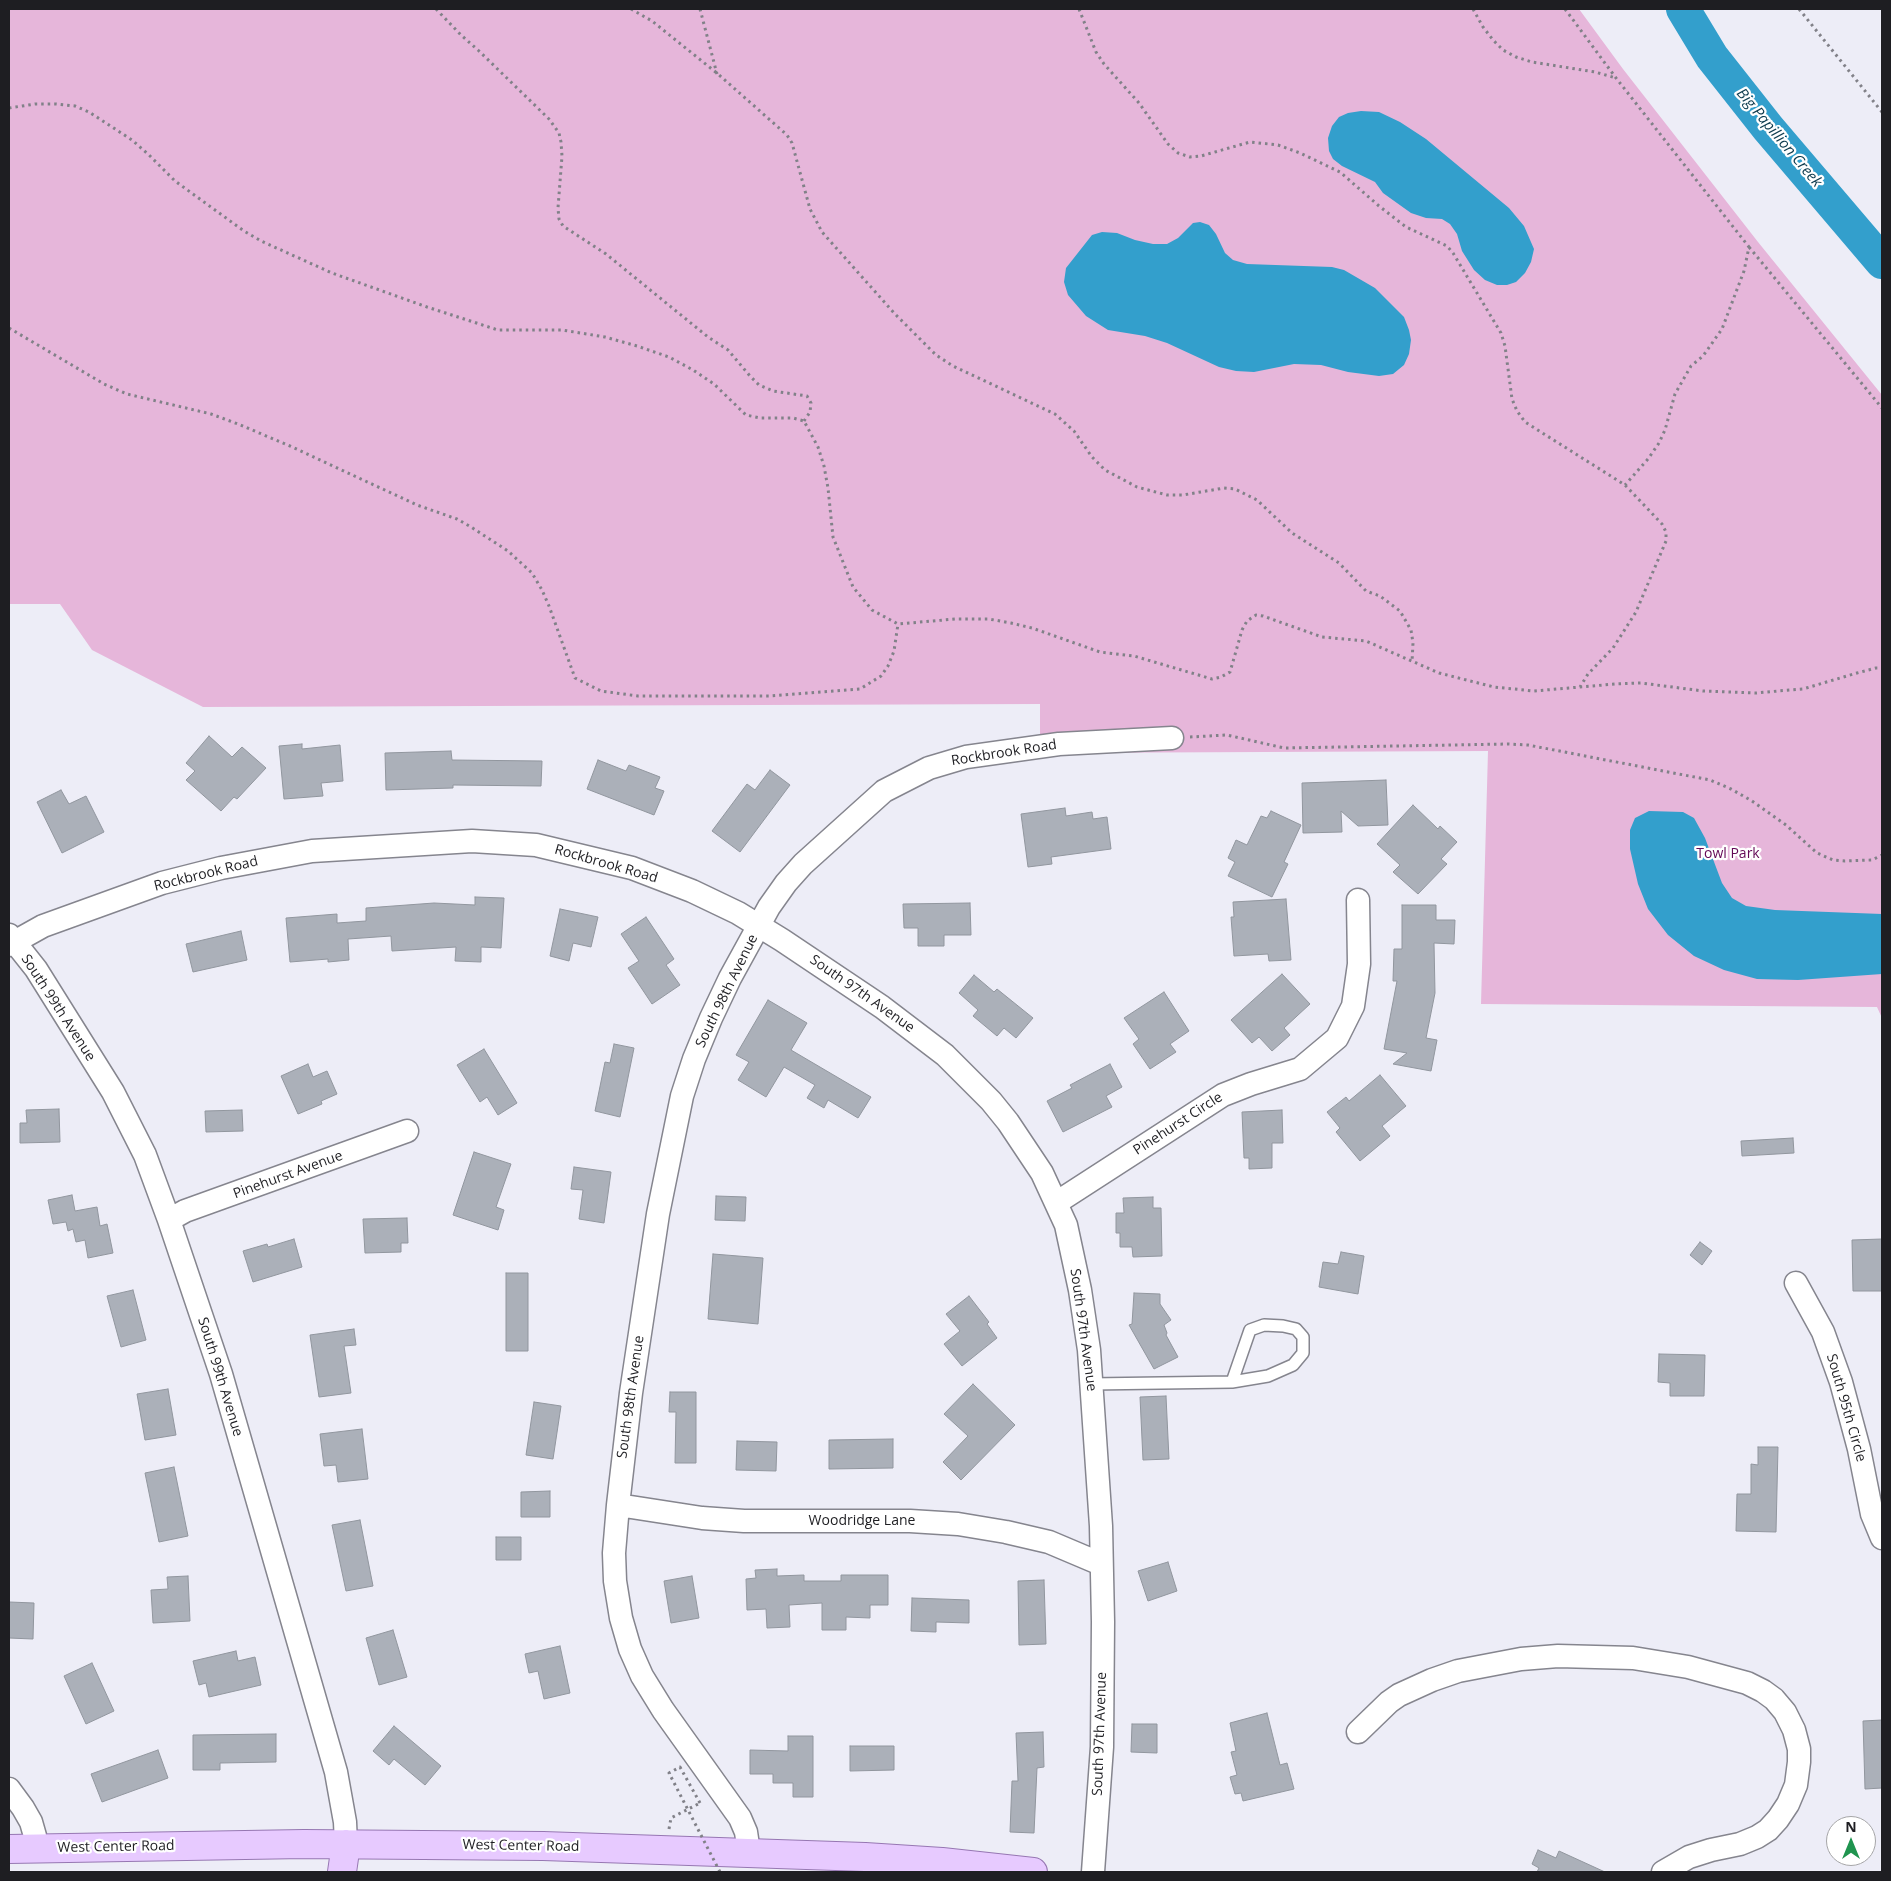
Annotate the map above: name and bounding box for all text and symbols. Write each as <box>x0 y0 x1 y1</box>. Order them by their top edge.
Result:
water label: Big Papillion Creek <box>1732 85 1826 191</box>
street label: Rockbrook Road <box>950 736 1058 770</box>
street label: Rockbrook Road <box>552 841 660 887</box>
park label: Towl Park <box>1696 846 1760 862</box>
street label: Rockbrook Road <box>152 853 260 895</box>
street label: South 98th Avenue <box>692 932 762 1050</box>
street label: South 99th Avenue <box>17 951 99 1065</box>
street label: South 97th Avenue <box>806 952 918 1036</box>
street label: Pinehurst Circle <box>1130 1089 1226 1159</box>
street label: Pinehurst Avenue <box>231 1147 345 1203</box>
street label: South 97th Avenue <box>1066 1268 1100 1392</box>
street label: South 99th Avenue <box>194 1315 246 1439</box>
street label: South 98th Avenue <box>614 1335 648 1459</box>
street label: South 95th Circle <box>1823 1352 1869 1464</box>
street label: Woodridge Lane <box>809 1513 915 1529</box>
street label: South 97th Avenue <box>1089 1672 1111 1796</box>
north arrow <box>1826 1816 1876 1866</box>
text: N <box>1845 1817 1857 1836</box>
street label: West Center Road <box>462 1837 580 1855</box>
street label: West Center Road <box>57 1838 175 1856</box>

